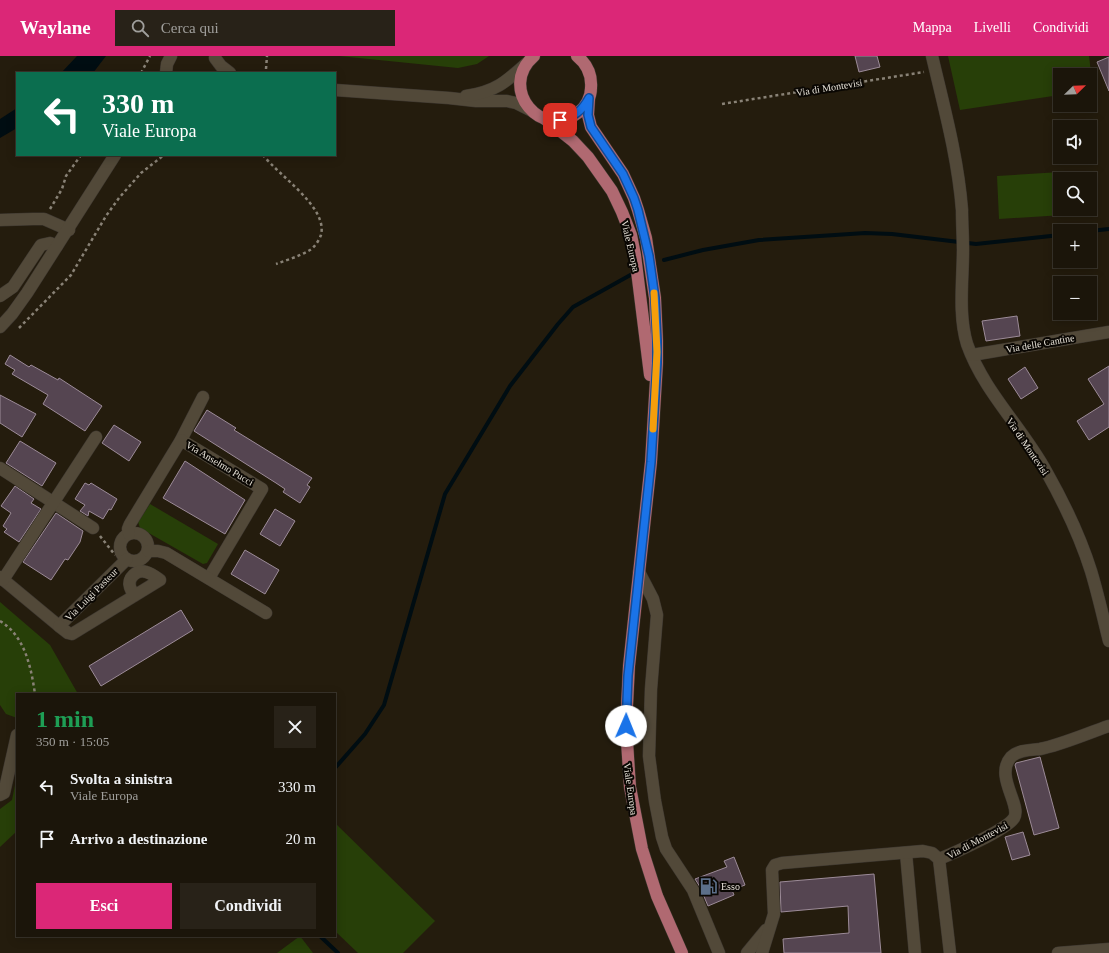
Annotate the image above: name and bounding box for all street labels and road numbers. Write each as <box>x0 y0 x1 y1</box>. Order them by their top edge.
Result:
street label: Via di Montevisi <box>795 77 863 98</box>
street label: Viale Europa <box>619 219 642 273</box>
street label: Via delle Cantine <box>1005 332 1076 355</box>
street label: Via di Montevisi <box>1004 415 1051 477</box>
street label: Via Anselmo Pucci <box>184 439 256 488</box>
street label: Via Luigi Pasteur <box>63 565 120 623</box>
street label: Viale Europa <box>621 762 640 816</box>
street label: Via di Montevisi <box>945 820 1010 861</box>

